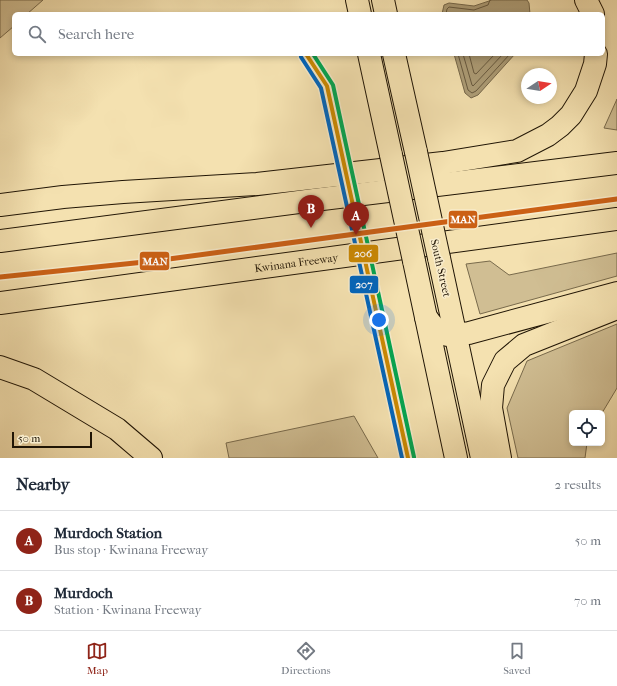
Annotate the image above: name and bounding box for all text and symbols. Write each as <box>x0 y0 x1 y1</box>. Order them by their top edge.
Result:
search box <box>12 12 605 56</box>
icon: search <box>26 23 48 45</box>
text: Search here <box>58 25 134 43</box>
north arrow <box>521 68 557 104</box>
pin: B <box>298 195 324 228</box>
pin: A <box>343 202 369 235</box>
line badge: MAN <box>448 210 478 229</box>
text: MAN <box>449 213 476 226</box>
street label: South Street <box>428 238 453 298</box>
line badge: 206 <box>348 244 379 263</box>
text: 206 <box>354 247 373 260</box>
line badge: MAN <box>139 251 170 271</box>
street label: Kwinana Freeway <box>254 251 340 275</box>
text: MAN <box>141 255 168 268</box>
line badge: 207 <box>349 275 379 294</box>
text: 207 <box>355 278 373 291</box>
your location <box>369 310 389 330</box>
map controls <box>569 410 605 446</box>
button: locate <box>569 410 605 446</box>
scale bar <box>12 430 92 449</box>
text: 50 m <box>18 432 40 445</box>
text: Nearby <box>16 474 70 494</box>
text: 2 results <box>555 477 601 492</box>
text: Murdoch Station <box>54 524 162 542</box>
text: A <box>25 533 33 548</box>
text: 50 m <box>575 533 601 548</box>
text: Bus stop · Kwinana Freeway <box>54 542 208 557</box>
text: Murdoch <box>54 584 113 602</box>
text: B <box>25 593 33 608</box>
text: 70 m <box>574 593 601 608</box>
text: Station · Kwinana Freeway <box>54 602 202 617</box>
tab: Map <box>86 640 108 677</box>
tab: Directions <box>281 640 331 677</box>
tab: Saved <box>503 640 531 677</box>

